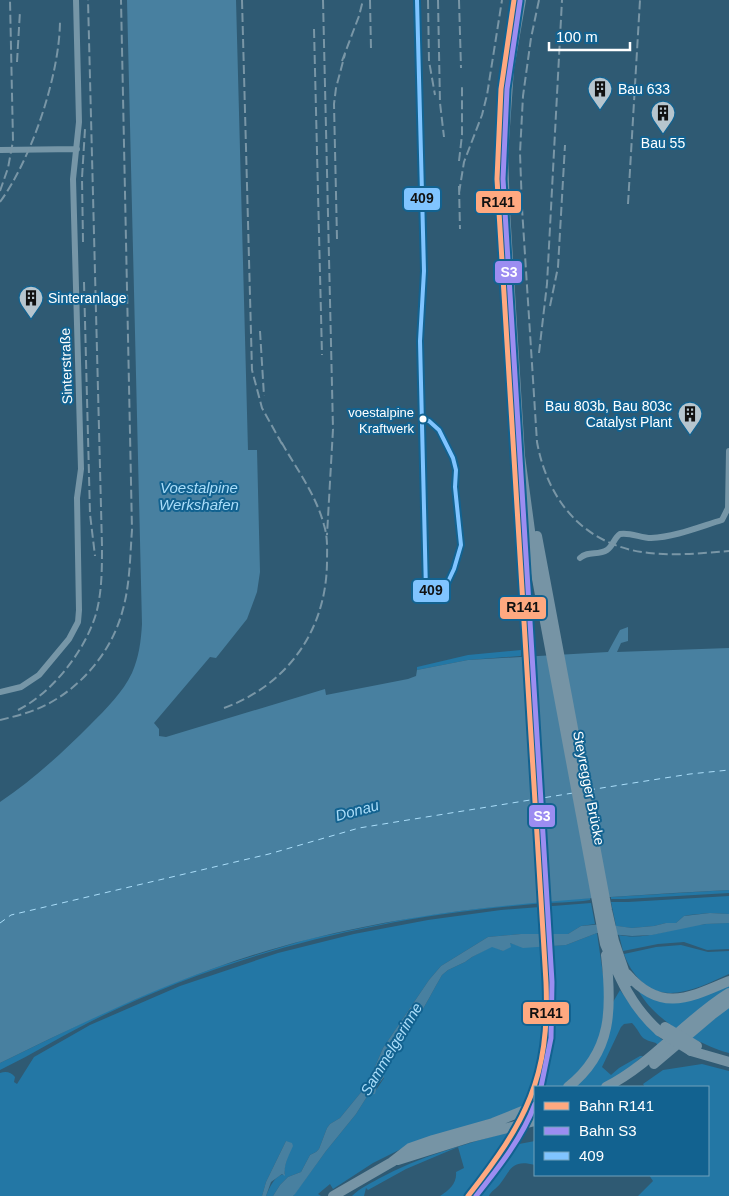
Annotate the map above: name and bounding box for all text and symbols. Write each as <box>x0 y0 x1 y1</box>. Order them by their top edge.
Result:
scale bar <box>549 20 630 52</box>
text: 100 m <box>556 28 598 45</box>
building icon: Bau 633 <box>587 76 613 110</box>
place label: Bau 633 <box>618 81 670 97</box>
building icon: Bau 55 <box>650 100 676 134</box>
place label: Bau 55 <box>641 135 685 151</box>
line badge: 409 <box>403 187 441 211</box>
text: 409 <box>410 190 434 206</box>
line badge: R141 <box>475 190 522 214</box>
text: R141 <box>481 194 515 210</box>
line badge: S3 <box>494 260 523 284</box>
text: S3 <box>500 264 518 280</box>
building icon: Sinteranlage <box>18 285 44 319</box>
place label: Sinteranlage <box>48 290 127 306</box>
street label: Sinterstraße <box>57 327 75 404</box>
place label: Bau 803b, Bau 803c Catalyst Plant <box>545 398 672 430</box>
building icon: Bau 803b, Bau 803c Catalyst Plant <box>677 401 703 435</box>
place label: voestalpine Kraftwerk <box>348 405 414 436</box>
marker: voestalpine Kraftwerk <box>418 414 428 424</box>
water label: Voestalpine Werkshafen <box>159 479 239 513</box>
line badge: 409 <box>412 579 450 603</box>
text: 409 <box>419 582 443 598</box>
line badge: R141 <box>499 596 547 620</box>
text: R141 <box>506 599 540 615</box>
street label: Steyregger Brücke <box>570 730 608 847</box>
water label: Donau <box>333 796 381 824</box>
line badge: S3 <box>528 804 556 828</box>
text: S3 <box>533 808 551 824</box>
water label: Sammelgerinne <box>357 1000 425 1098</box>
line badge: R141 <box>522 1001 570 1025</box>
text: R141 <box>529 1005 563 1021</box>
legend <box>534 1086 709 1176</box>
text: Bahn R141 <box>579 1097 654 1114</box>
text: Bahn S3 <box>579 1122 637 1139</box>
text: 409 <box>579 1147 604 1164</box>

